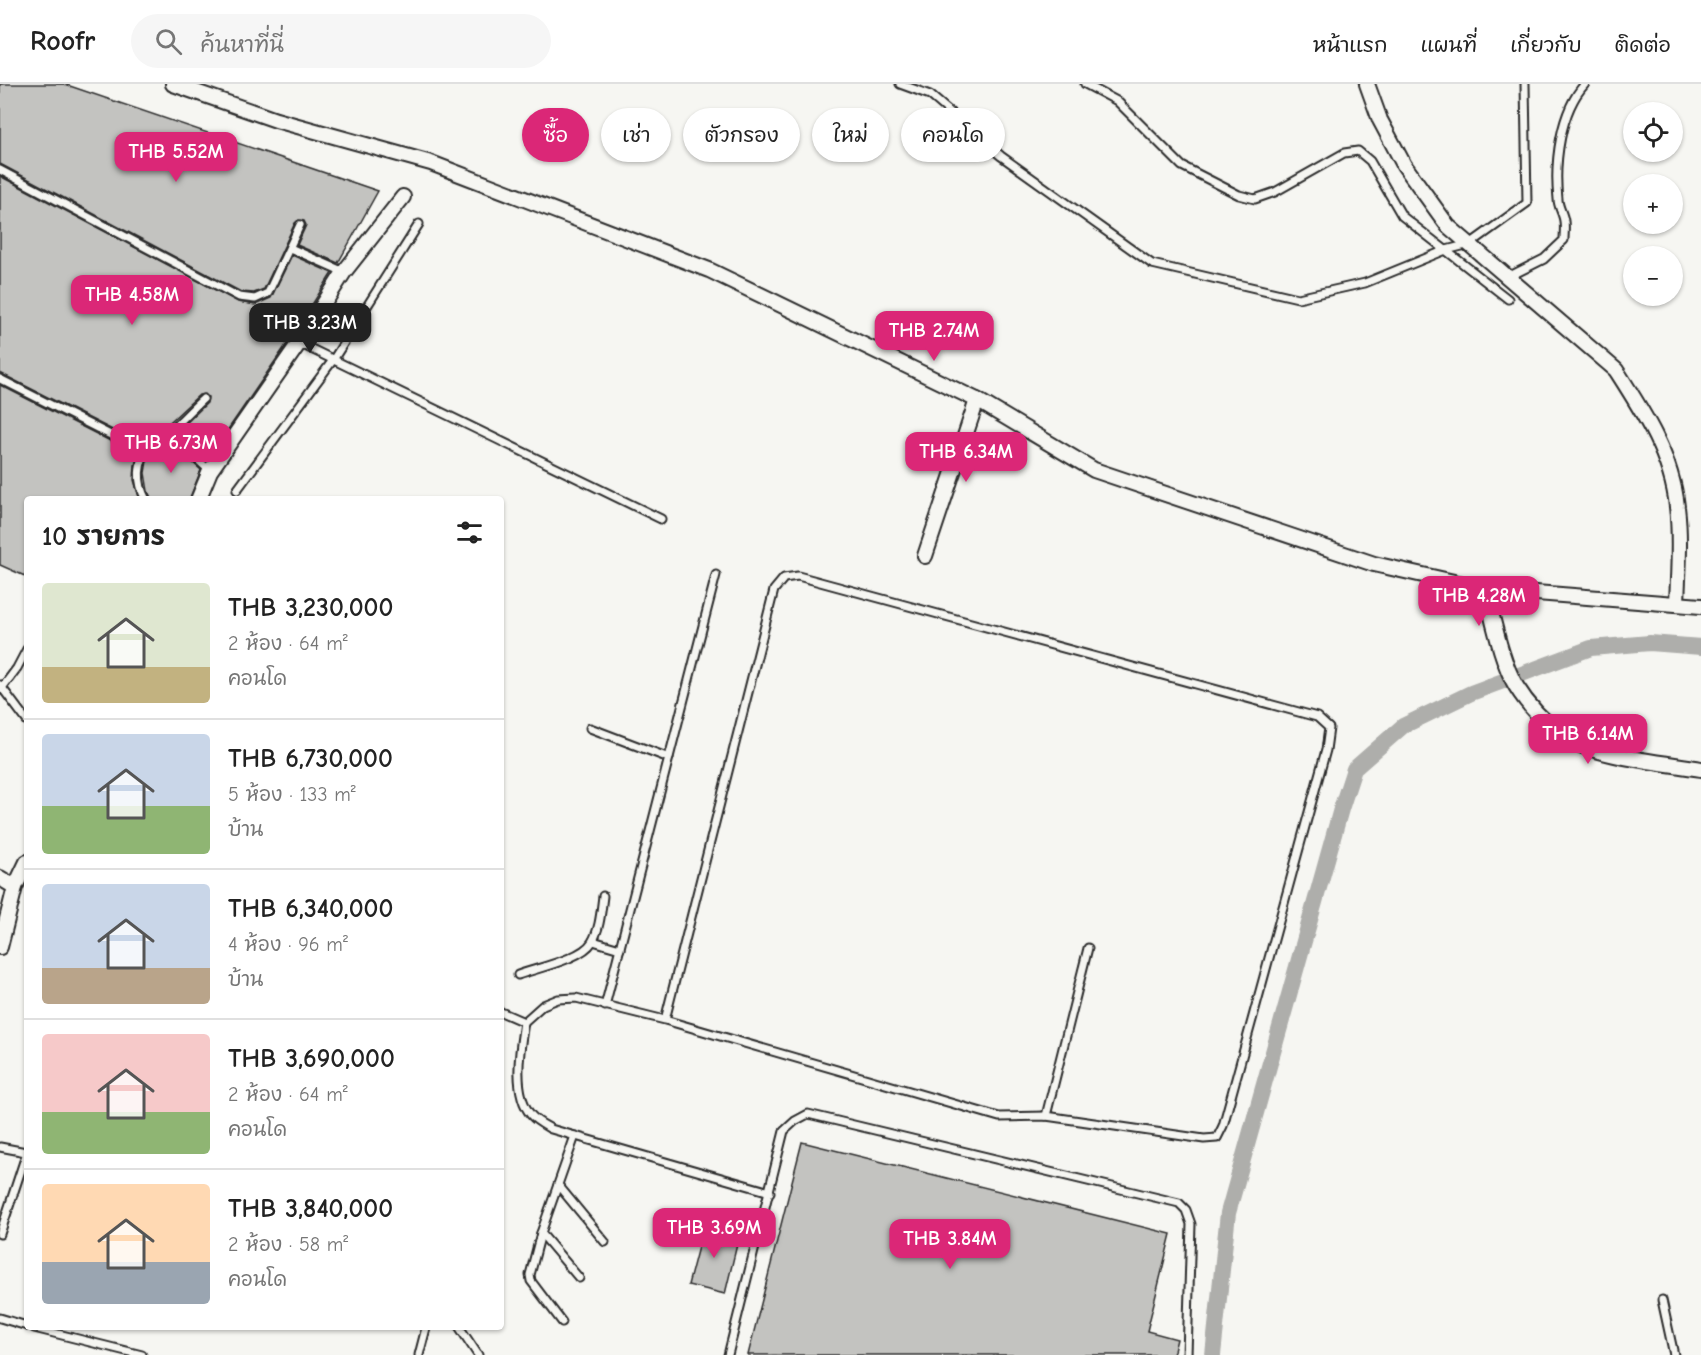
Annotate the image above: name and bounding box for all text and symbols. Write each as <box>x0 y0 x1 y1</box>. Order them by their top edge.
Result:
search box <box>131 14 551 68</box>
text: Roofr <box>30 25 95 57</box>
icon: search <box>152 25 185 58</box>
text: ค้นหาที่นี่ <box>200 32 284 58</box>
text: หน้าแรก <box>1313 33 1388 57</box>
text: แผนที่ <box>1421 33 1477 57</box>
text: เกี่ยวกับ <box>1510 33 1582 57</box>
text: ติดต่อ <box>1615 33 1671 57</box>
map controls <box>1623 102 1683 306</box>
button: locate <box>1623 102 1683 162</box>
chip: ซื้อ <box>522 108 589 162</box>
chip: เช่า <box>601 108 671 162</box>
chip: ตัวกรอง <box>683 108 800 162</box>
chip: ใหม่ <box>812 108 889 162</box>
chip: คอนโด <box>901 108 1005 162</box>
pin: THB 5.52M <box>107 132 245 183</box>
text: THB 5.52M <box>128 140 224 163</box>
button: + <box>1623 174 1683 234</box>
button: − <box>1623 246 1683 306</box>
pin: THB 4.58M <box>63 275 201 326</box>
text: THB 4.58M <box>85 283 179 306</box>
pin: THB 3.23M <box>241 303 379 354</box>
text: THB 3.23M <box>263 311 357 334</box>
pin: THB 2.74M <box>865 311 1003 362</box>
text: THB 2.74M <box>889 319 979 342</box>
pin: THB 6.73M <box>102 423 240 474</box>
text: THB 6.73M <box>124 431 218 454</box>
pin: THB 6.34M <box>897 432 1035 483</box>
text: THB 6.34M <box>919 440 1013 463</box>
icon: filters <box>453 516 486 549</box>
text: 10 รายการ <box>42 522 165 552</box>
pin: THB 4.28M <box>1410 576 1548 627</box>
text: THB 4.28M <box>1432 584 1526 607</box>
text: THB 3,230,000 <box>228 593 393 623</box>
icon: home <box>90 607 162 679</box>
text: 2 ห้อง · 64 m² <box>228 632 348 655</box>
text: คอนโด <box>228 667 287 690</box>
pin: THB 6.14M <box>1519 714 1657 765</box>
text: THB 6.14M <box>1542 722 1634 745</box>
text: THB 6,730,000 <box>228 744 393 774</box>
icon: home <box>90 758 162 830</box>
text: 5 ห้อง · 133 m² <box>228 783 356 806</box>
text: บ้าน <box>228 818 263 841</box>
text: THB 6,340,000 <box>228 894 393 924</box>
icon: home <box>90 908 162 980</box>
text: 4 ห้อง · 96 m² <box>228 933 348 956</box>
text: บ้าน <box>228 968 263 991</box>
text: THB 3,690,000 <box>228 1044 395 1074</box>
icon: home <box>90 1058 162 1130</box>
text: 2 ห้อง · 64 m² <box>228 1083 348 1106</box>
text: คอนโด <box>228 1118 287 1141</box>
text: THB 3,840,000 <box>228 1194 393 1224</box>
icon: home <box>90 1208 162 1280</box>
pin: THB 3.69M <box>645 1208 783 1259</box>
text: THB 3.69M <box>667 1216 761 1239</box>
pin: THB 3.84M <box>881 1219 1019 1270</box>
text: THB 3.84M <box>903 1227 997 1250</box>
text: 2 ห้อง · 58 m² <box>228 1233 348 1256</box>
text: คอนโด <box>228 1268 287 1291</box>

